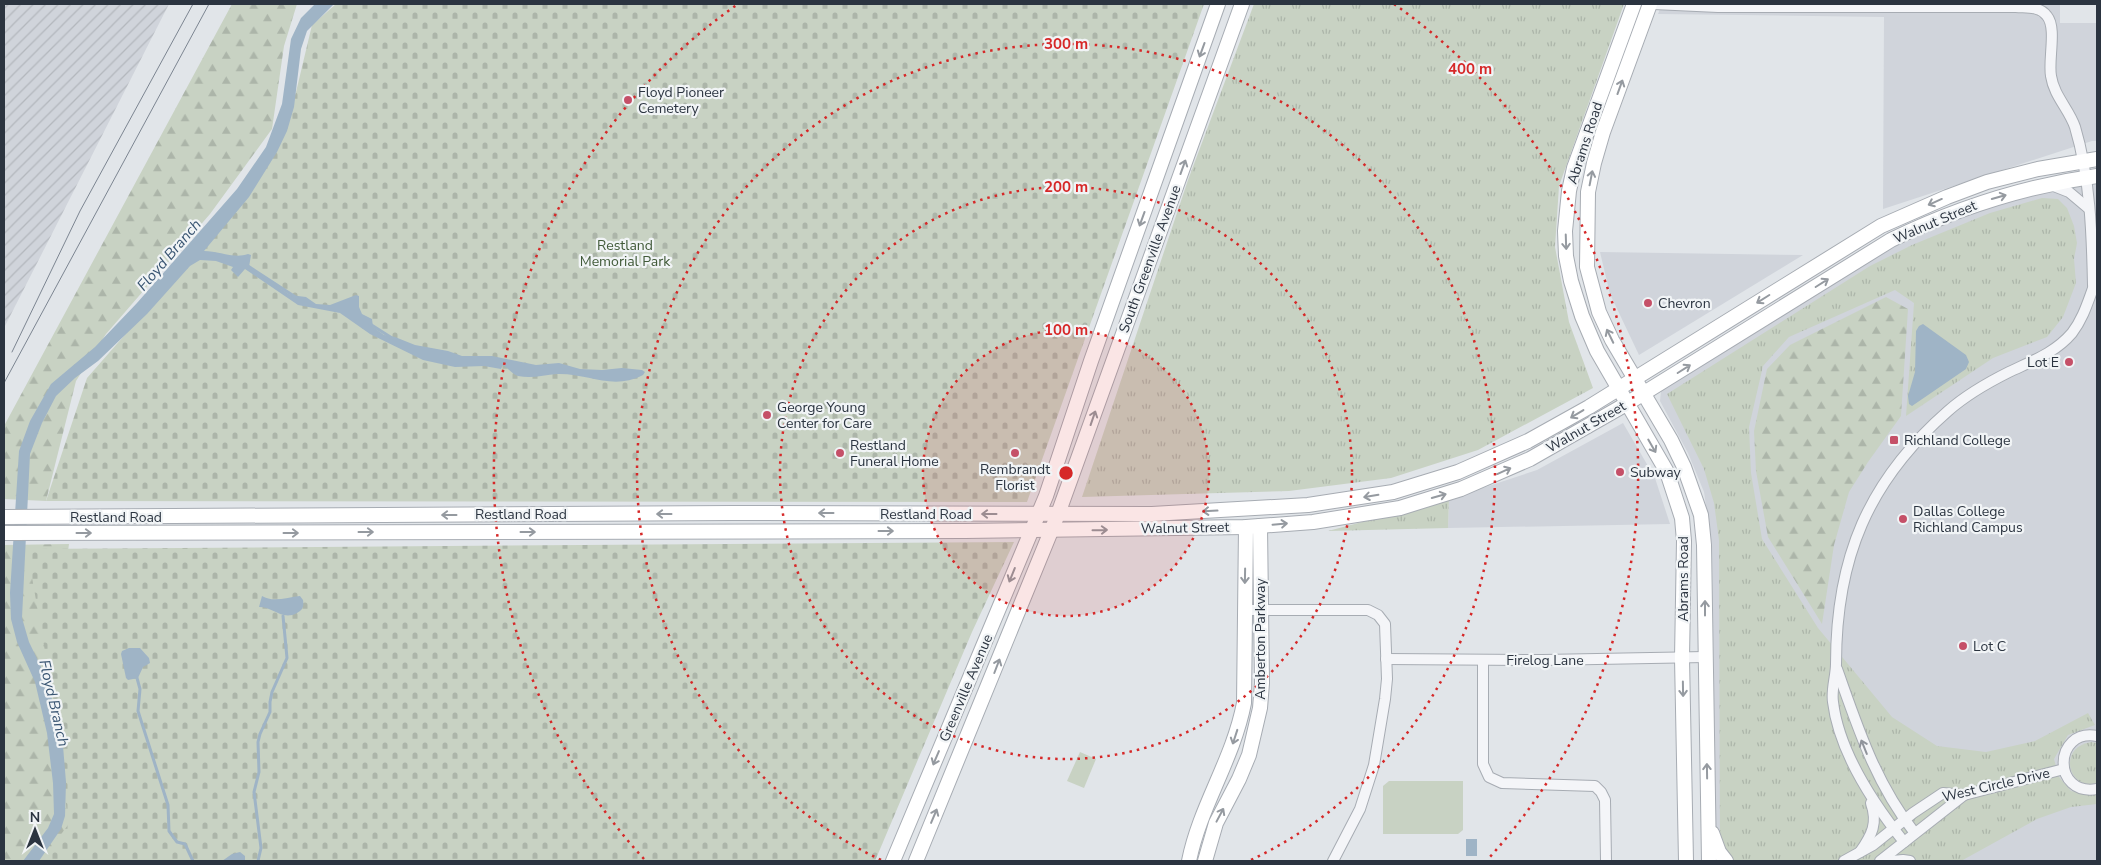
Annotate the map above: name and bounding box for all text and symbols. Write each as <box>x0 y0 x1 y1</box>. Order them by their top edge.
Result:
text: 300 m <box>1044 34 1088 54</box>
one-way arrow <box>1197 41 1206 57</box>
text: 400 m <box>1448 59 1492 79</box>
one-way arrow <box>1616 79 1625 95</box>
place label: Floyd Pioneer Cemetery <box>638 83 724 118</box>
marker: Floyd Pioneer Cemetery <box>622 94 634 106</box>
street label: Abrams Road <box>1563 99 1607 187</box>
one-way arrow <box>1179 159 1188 175</box>
one-way arrow <box>1587 171 1596 187</box>
text: 200 m <box>1044 177 1088 197</box>
street label: South Greenville Avenue <box>1114 182 1186 336</box>
one-way arrow <box>1990 192 2006 202</box>
street label: Walnut Street <box>1890 196 1980 248</box>
one-way arrow <box>1928 198 1943 207</box>
one-way arrow <box>1137 211 1146 226</box>
water label: Floyd Branch <box>132 215 206 295</box>
one-way arrow <box>1561 234 1570 250</box>
park label: Restland Memorial Park <box>580 236 671 271</box>
one-way arrow <box>1814 278 1828 288</box>
place label: Chevron <box>1658 294 1711 313</box>
one-way arrow <box>1756 294 1770 304</box>
marker: Chevron <box>1642 297 1654 309</box>
text: 100 m <box>1044 320 1088 340</box>
one-way arrow <box>1605 329 1614 344</box>
place label: Lot E <box>2027 353 2059 372</box>
marker: Lot E <box>2063 356 2075 368</box>
one-way arrow <box>1676 363 1690 373</box>
street label: Walnut Street <box>1543 397 1629 457</box>
place label: George Young Center for Care <box>777 398 872 433</box>
marker: George Young Center for Care <box>761 409 773 421</box>
one-way arrow <box>1570 409 1584 419</box>
one-way arrow <box>1089 411 1098 427</box>
place label: Richland College <box>1904 431 2010 450</box>
marker: Richland College <box>1888 434 1900 446</box>
place label: Restland Funeral Home <box>850 436 939 471</box>
one-way arrow <box>1647 438 1657 453</box>
marker: Restland Funeral Home <box>834 447 846 459</box>
marker: Rembrandt Florist <box>1009 447 1021 459</box>
place label: Rembrandt Florist <box>980 460 1050 495</box>
place label: Subway <box>1630 463 1682 482</box>
centre of rings <box>1057 464 1075 482</box>
one-way arrow <box>1496 466 1511 475</box>
marker: Subway <box>1614 466 1626 478</box>
one-way arrow <box>1431 490 1447 500</box>
one-way arrow <box>1364 491 1380 501</box>
place label: Dallas College Richland Campus <box>1913 502 2023 537</box>
street label: Restland Road <box>475 505 567 524</box>
street label: Restland Road <box>880 505 972 524</box>
one-way arrow <box>1202 507 1218 516</box>
street label: Restland Road <box>70 508 162 527</box>
one-way arrow <box>819 508 835 518</box>
one-way arrow <box>656 509 672 519</box>
one-way arrow <box>981 509 998 519</box>
one-way arrow <box>441 510 458 520</box>
marker: Dallas College Richland Campus <box>1897 513 1909 525</box>
street label: Walnut Street <box>1140 518 1230 538</box>
one-way arrow <box>1272 519 1288 529</box>
one-way arrow <box>1092 525 1108 535</box>
one-way arrow <box>877 526 893 536</box>
one-way arrow <box>358 527 374 537</box>
one-way arrow <box>520 527 536 537</box>
one-way arrow <box>75 528 91 538</box>
one-way arrow <box>282 528 298 538</box>
street label: Abrams Road <box>1674 536 1693 622</box>
one-way arrow <box>1007 567 1017 582</box>
one-way arrow <box>1241 568 1250 584</box>
street label: Amberton Parkway <box>1251 578 1270 700</box>
one-way arrow <box>1700 601 1709 617</box>
street label: Greenville Avenue <box>935 631 997 745</box>
place label: Lot C <box>1973 637 2006 656</box>
marker: Lot C <box>1957 640 1969 652</box>
street label: Firelog Lane <box>1506 651 1584 670</box>
water label: Floyd Branch <box>34 658 74 748</box>
one-way arrow <box>993 659 1002 674</box>
one-way arrow <box>1678 680 1688 697</box>
one-way arrow <box>1230 729 1239 744</box>
one-way arrow <box>1859 739 1868 754</box>
one-way arrow <box>931 750 940 765</box>
street label: West Circle Drive <box>1940 763 2052 807</box>
one-way arrow <box>1702 764 1712 780</box>
north arrow <box>10 805 60 855</box>
text: N <box>30 808 40 827</box>
one-way arrow <box>1215 808 1225 823</box>
one-way arrow <box>930 809 940 824</box>

